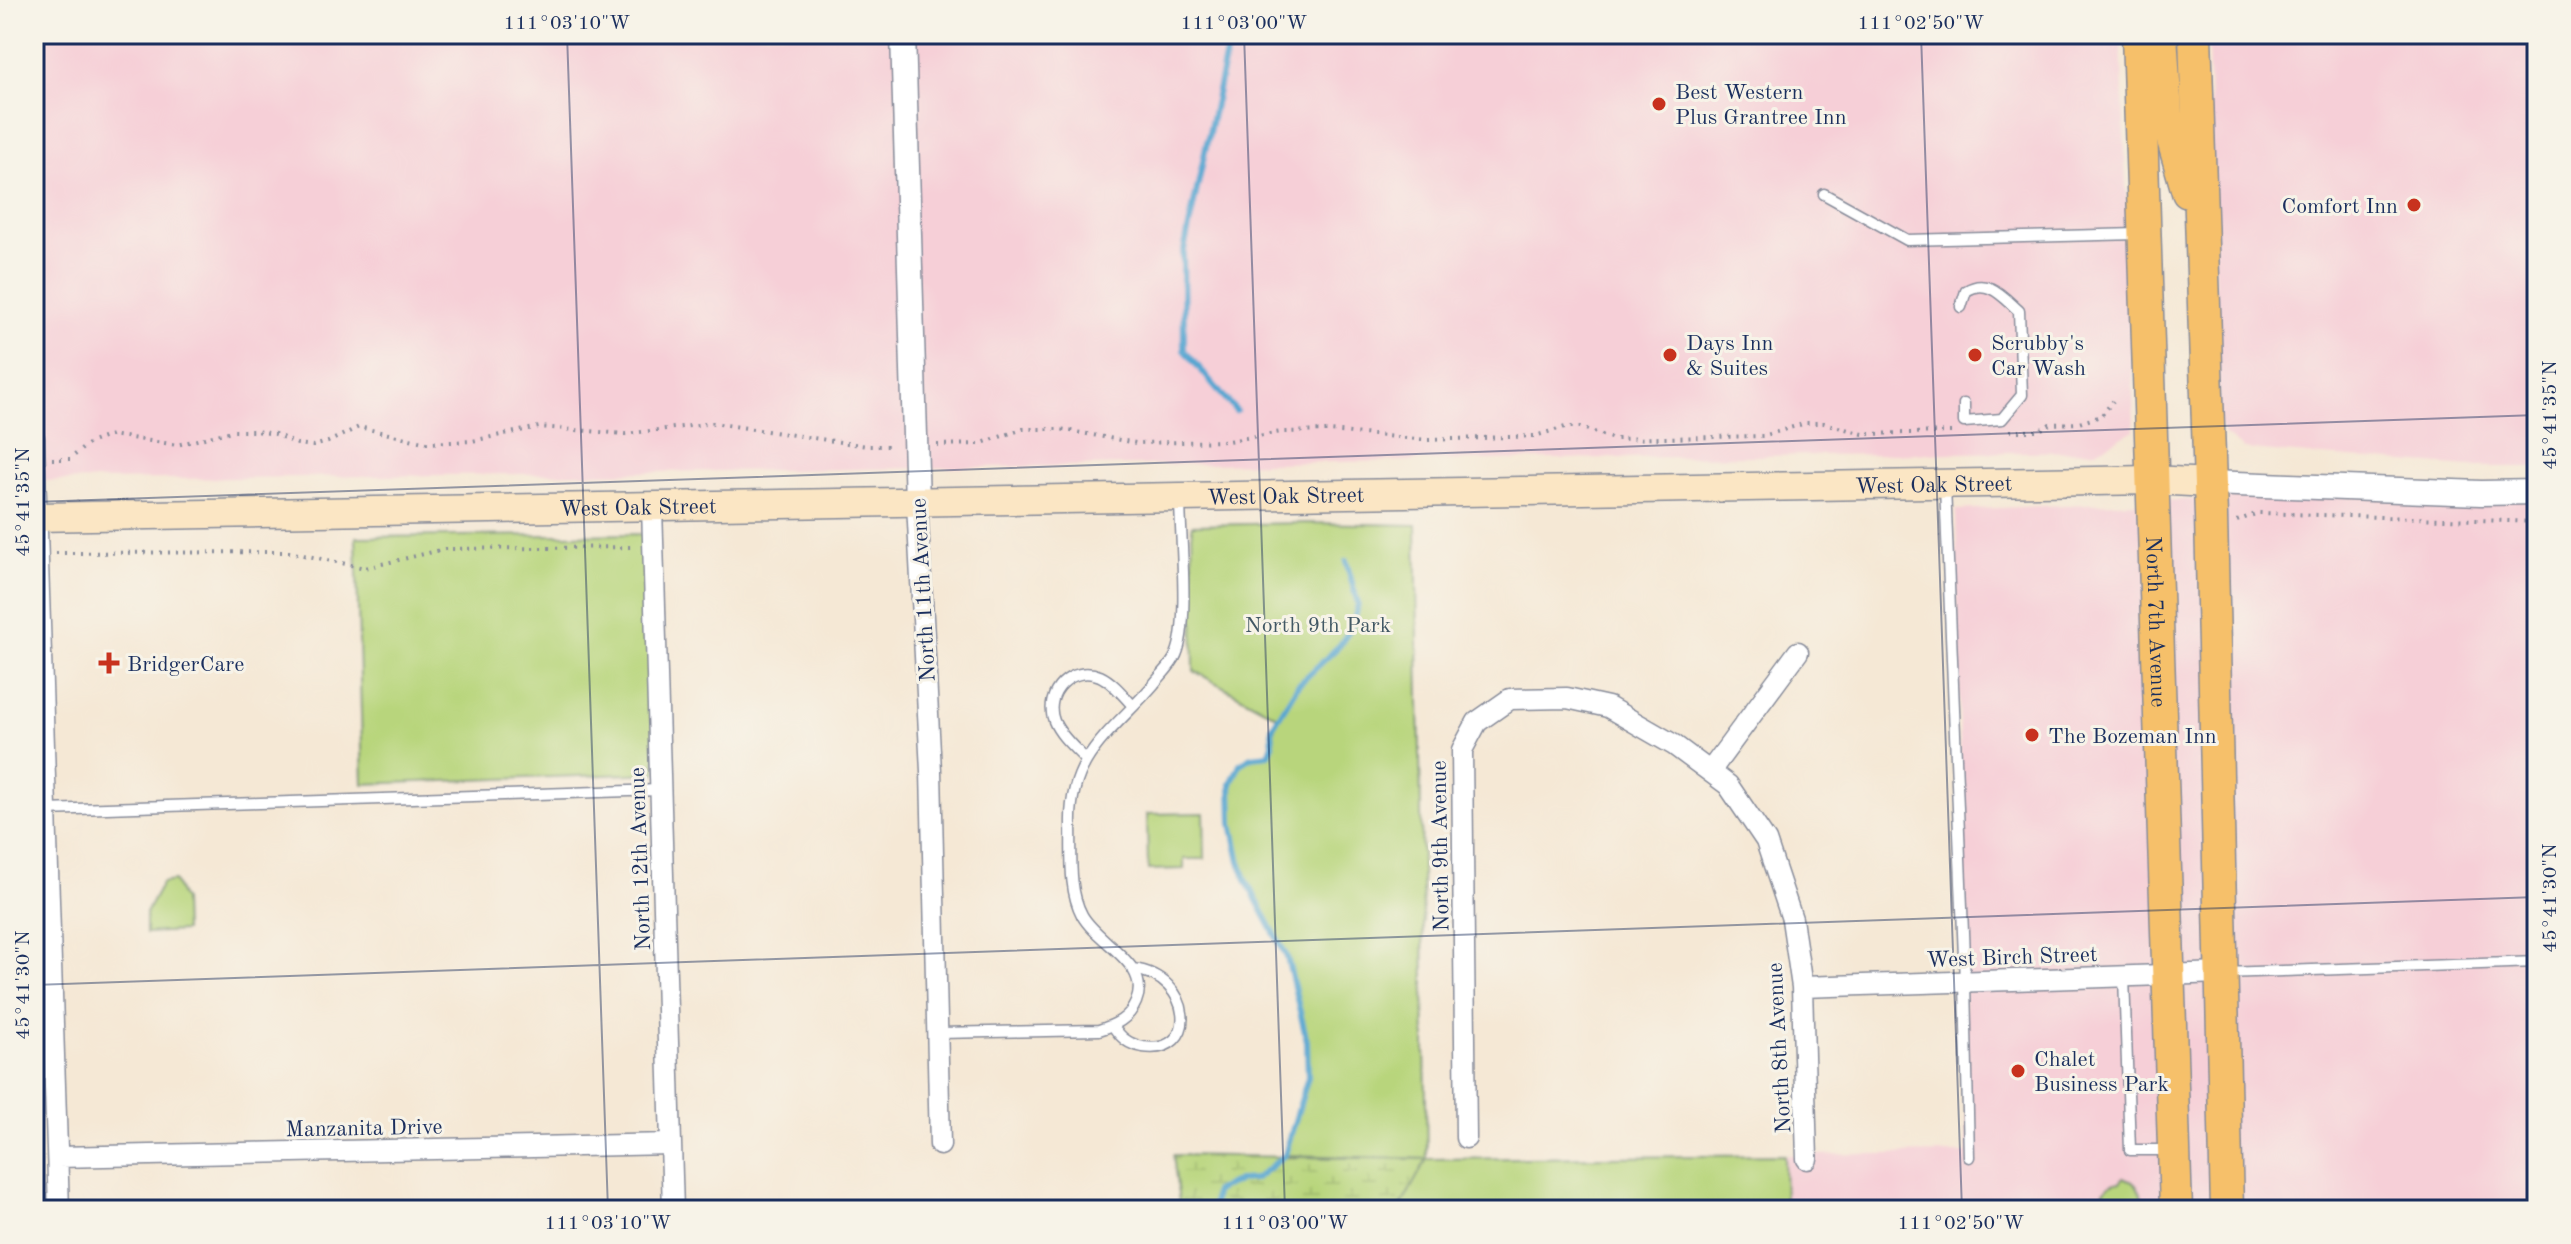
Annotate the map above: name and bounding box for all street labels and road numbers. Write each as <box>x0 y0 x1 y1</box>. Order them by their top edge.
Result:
street label: West Oak Street <box>1855 473 2013 498</box>
street label: West Oak Street <box>1207 485 1365 510</box>
street label: West Oak Street <box>559 496 717 521</box>
street label: North 11th Avenue <box>908 497 940 682</box>
street label: North 7th Avenue <box>2141 536 2169 708</box>
street label: North 9th Avenue <box>1429 760 1453 932</box>
street label: North 12th Avenue <box>627 767 655 951</box>
street label: West Birch Street <box>1926 944 2098 972</box>
street label: North 8th Avenue <box>1765 962 1795 1134</box>
street label: Manzanita Drive <box>285 1117 443 1141</box>

